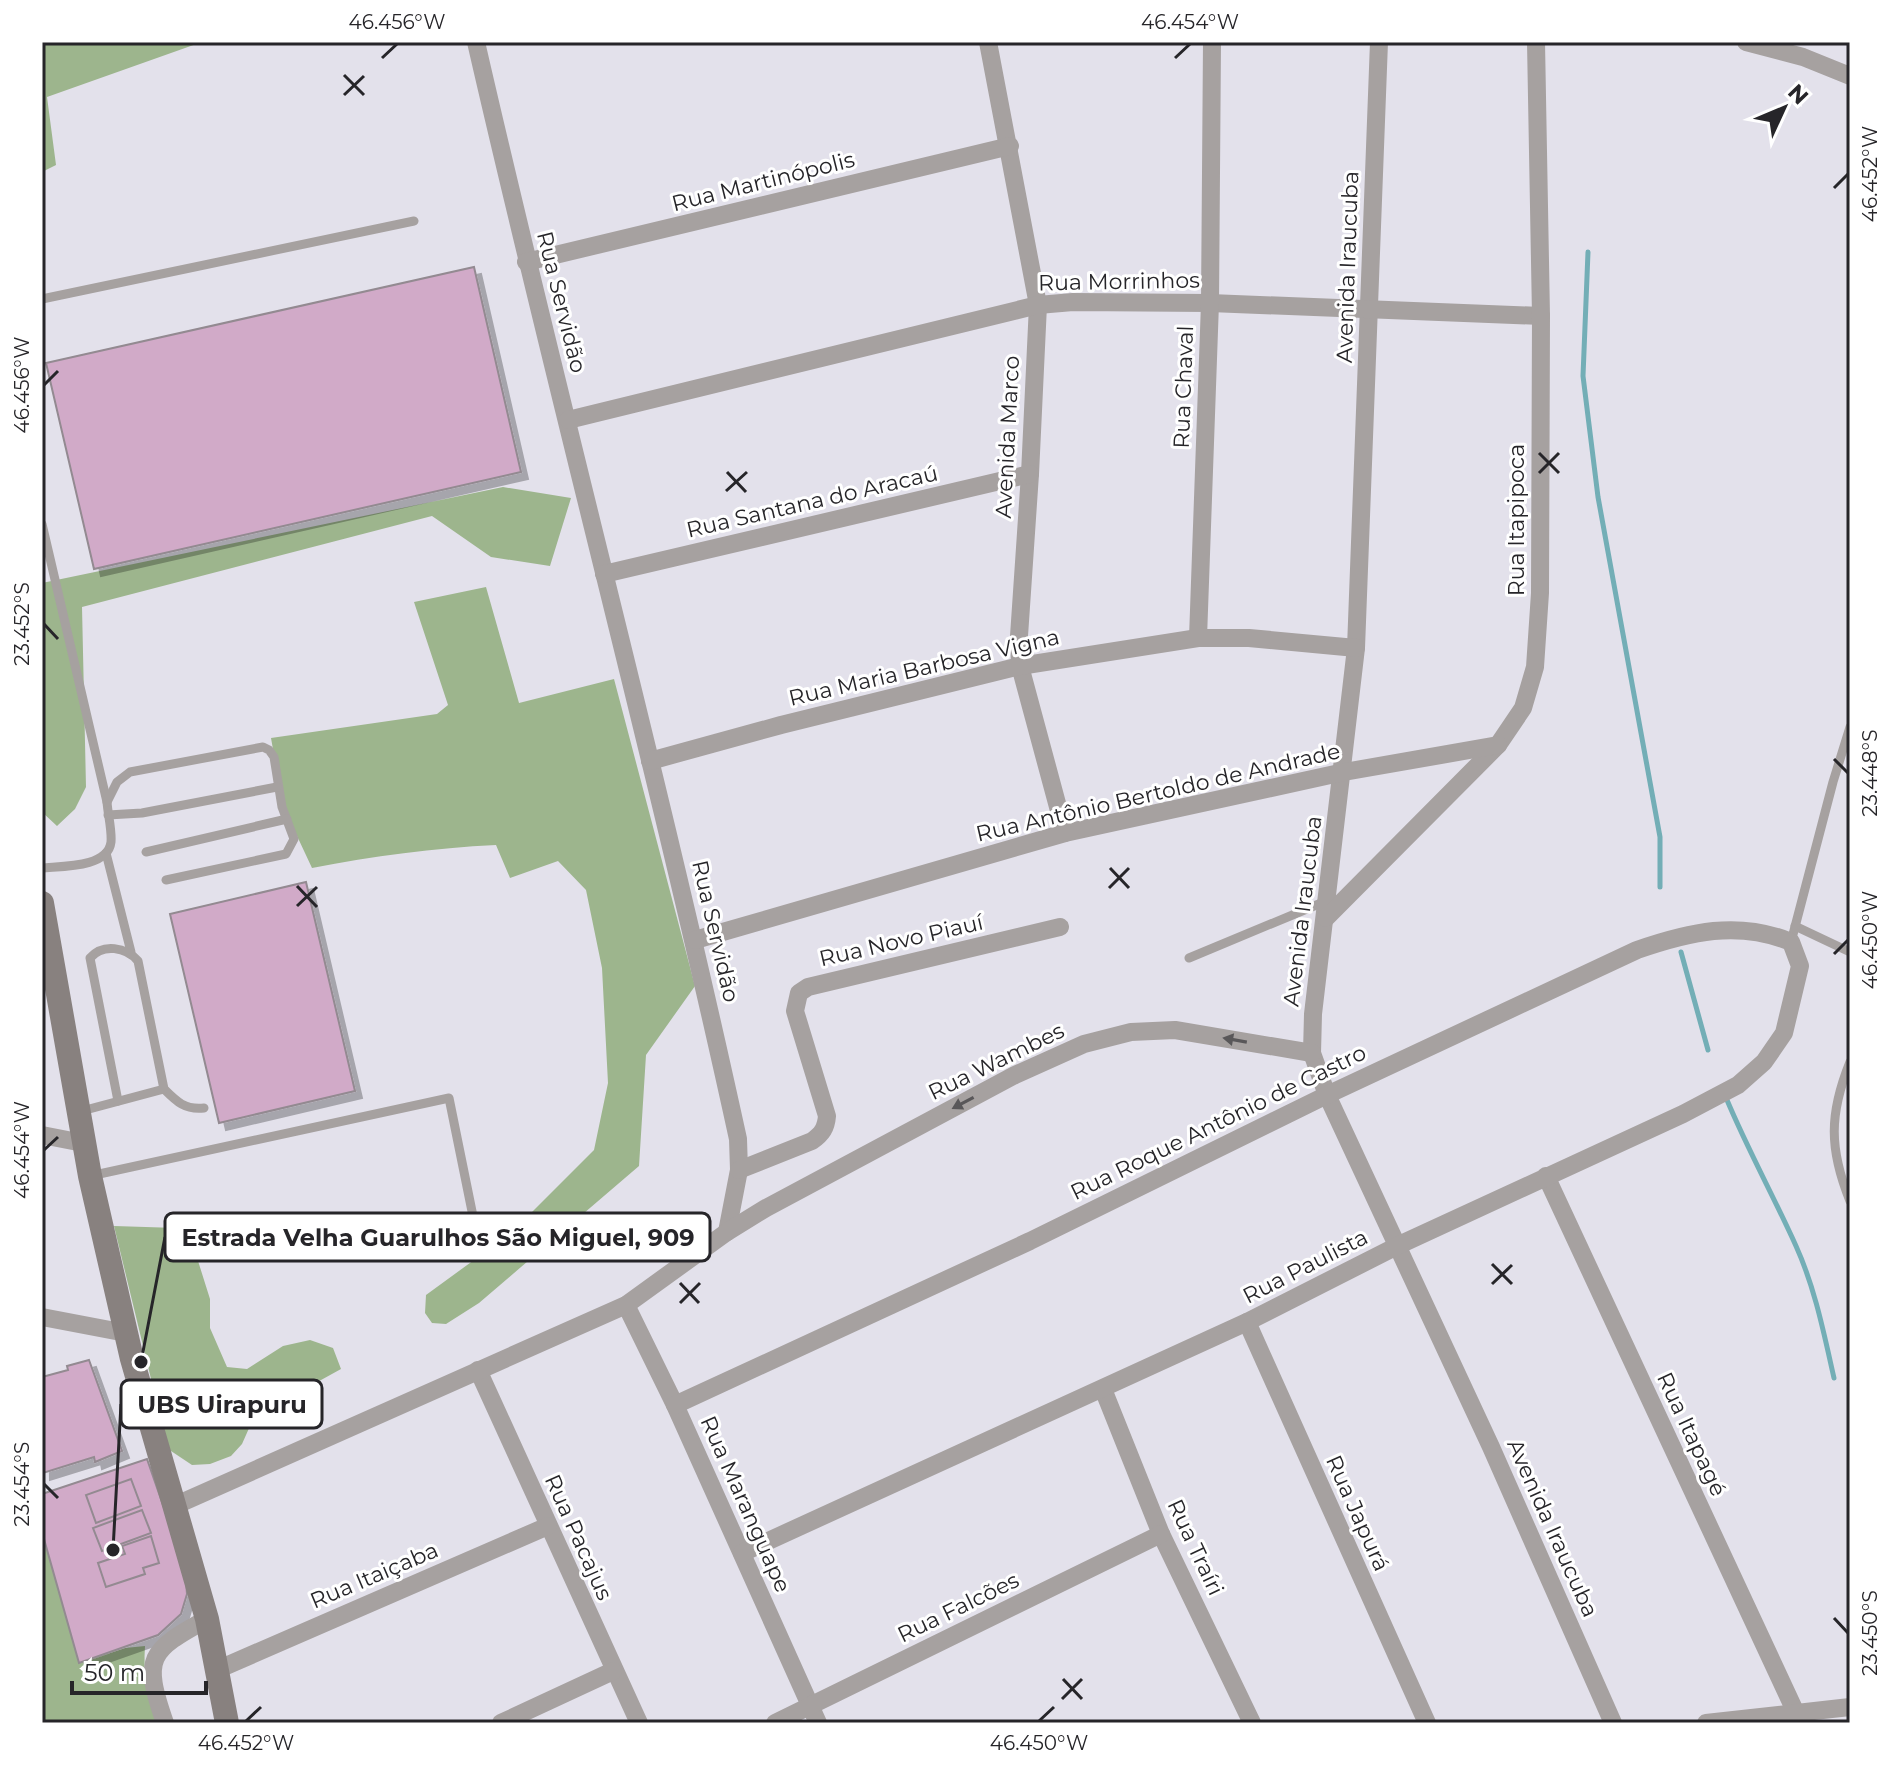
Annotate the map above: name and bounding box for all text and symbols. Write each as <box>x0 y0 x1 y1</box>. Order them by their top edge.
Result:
text: 46.456°W <box>349 10 446 34</box>
text: 46.454°W <box>1141 10 1239 34</box>
north arrow <box>1744 68 1824 148</box>
text: N <box>1782 79 1814 110</box>
text: 46.452°W <box>1858 126 1882 222</box>
street label: Rua Martinópolis <box>669 146 858 217</box>
street label: Avenida Iraucuba <box>1331 171 1364 363</box>
street label: Rua Servidão <box>531 229 592 376</box>
street label: Rua Morrinhos <box>1038 267 1200 296</box>
street label: Rua Chaval <box>1168 325 1199 449</box>
text: 46.456°W <box>10 337 34 434</box>
street label: Avenida Marco <box>990 355 1025 519</box>
street label: Rua Itapipoca <box>1503 444 1530 596</box>
street label: Rua Santana do Aracaú <box>684 459 940 544</box>
text: 23.452°S <box>10 582 34 666</box>
street label: Rua Maria Barbosa Vigna <box>786 623 1062 712</box>
text: 23.448°S <box>1858 729 1882 817</box>
street label: Rua Antônio Bertoldo de Andrade <box>973 737 1343 848</box>
street label: Avenida Iraucuba <box>1277 814 1328 1008</box>
street label: Rua Servidão <box>686 857 745 1005</box>
text: 46.450°W <box>1858 891 1882 989</box>
street label: Rua Novo Piauí <box>817 908 987 972</box>
street label: Rua Wambes <box>924 1017 1069 1106</box>
one-way arrow <box>1222 1033 1247 1046</box>
street label: Rua Roque Antônio de Castro <box>1066 1039 1370 1206</box>
one-way arrow <box>951 1097 974 1110</box>
text: 46.454°W <box>10 1101 34 1199</box>
callout: Estrada Velha Guarulhos São Miguel, 909 <box>165 1213 710 1261</box>
text: Estrada Velha Guarulhos São Miguel, 909 <box>181 1223 695 1252</box>
street label: Rua Paulista <box>1238 1223 1372 1310</box>
street label: Rua Itapagé <box>1651 1368 1732 1501</box>
callout: UBS Uirapuru <box>121 1380 322 1428</box>
text: UBS Uirapuru <box>137 1390 307 1419</box>
street label: Rua Maranguape <box>695 1412 797 1597</box>
street label: Avenida Iraucuba <box>1501 1435 1604 1621</box>
text: 23.454°S <box>10 1442 34 1526</box>
street label: Rua Japurá <box>1320 1451 1395 1575</box>
street label: Rua Pacajus <box>539 1470 618 1605</box>
street label: Rua Traíri <box>1162 1495 1230 1600</box>
street label: Rua Itaiçaba <box>306 1536 442 1615</box>
street label: Rua Falcões <box>893 1566 1024 1648</box>
text: 23.450°S <box>1858 1590 1882 1676</box>
scale bar <box>72 1645 206 1695</box>
text: 50 m <box>84 1658 145 1687</box>
text: 46.452°W <box>198 1731 294 1755</box>
text: 46.450°W <box>990 1731 1088 1755</box>

